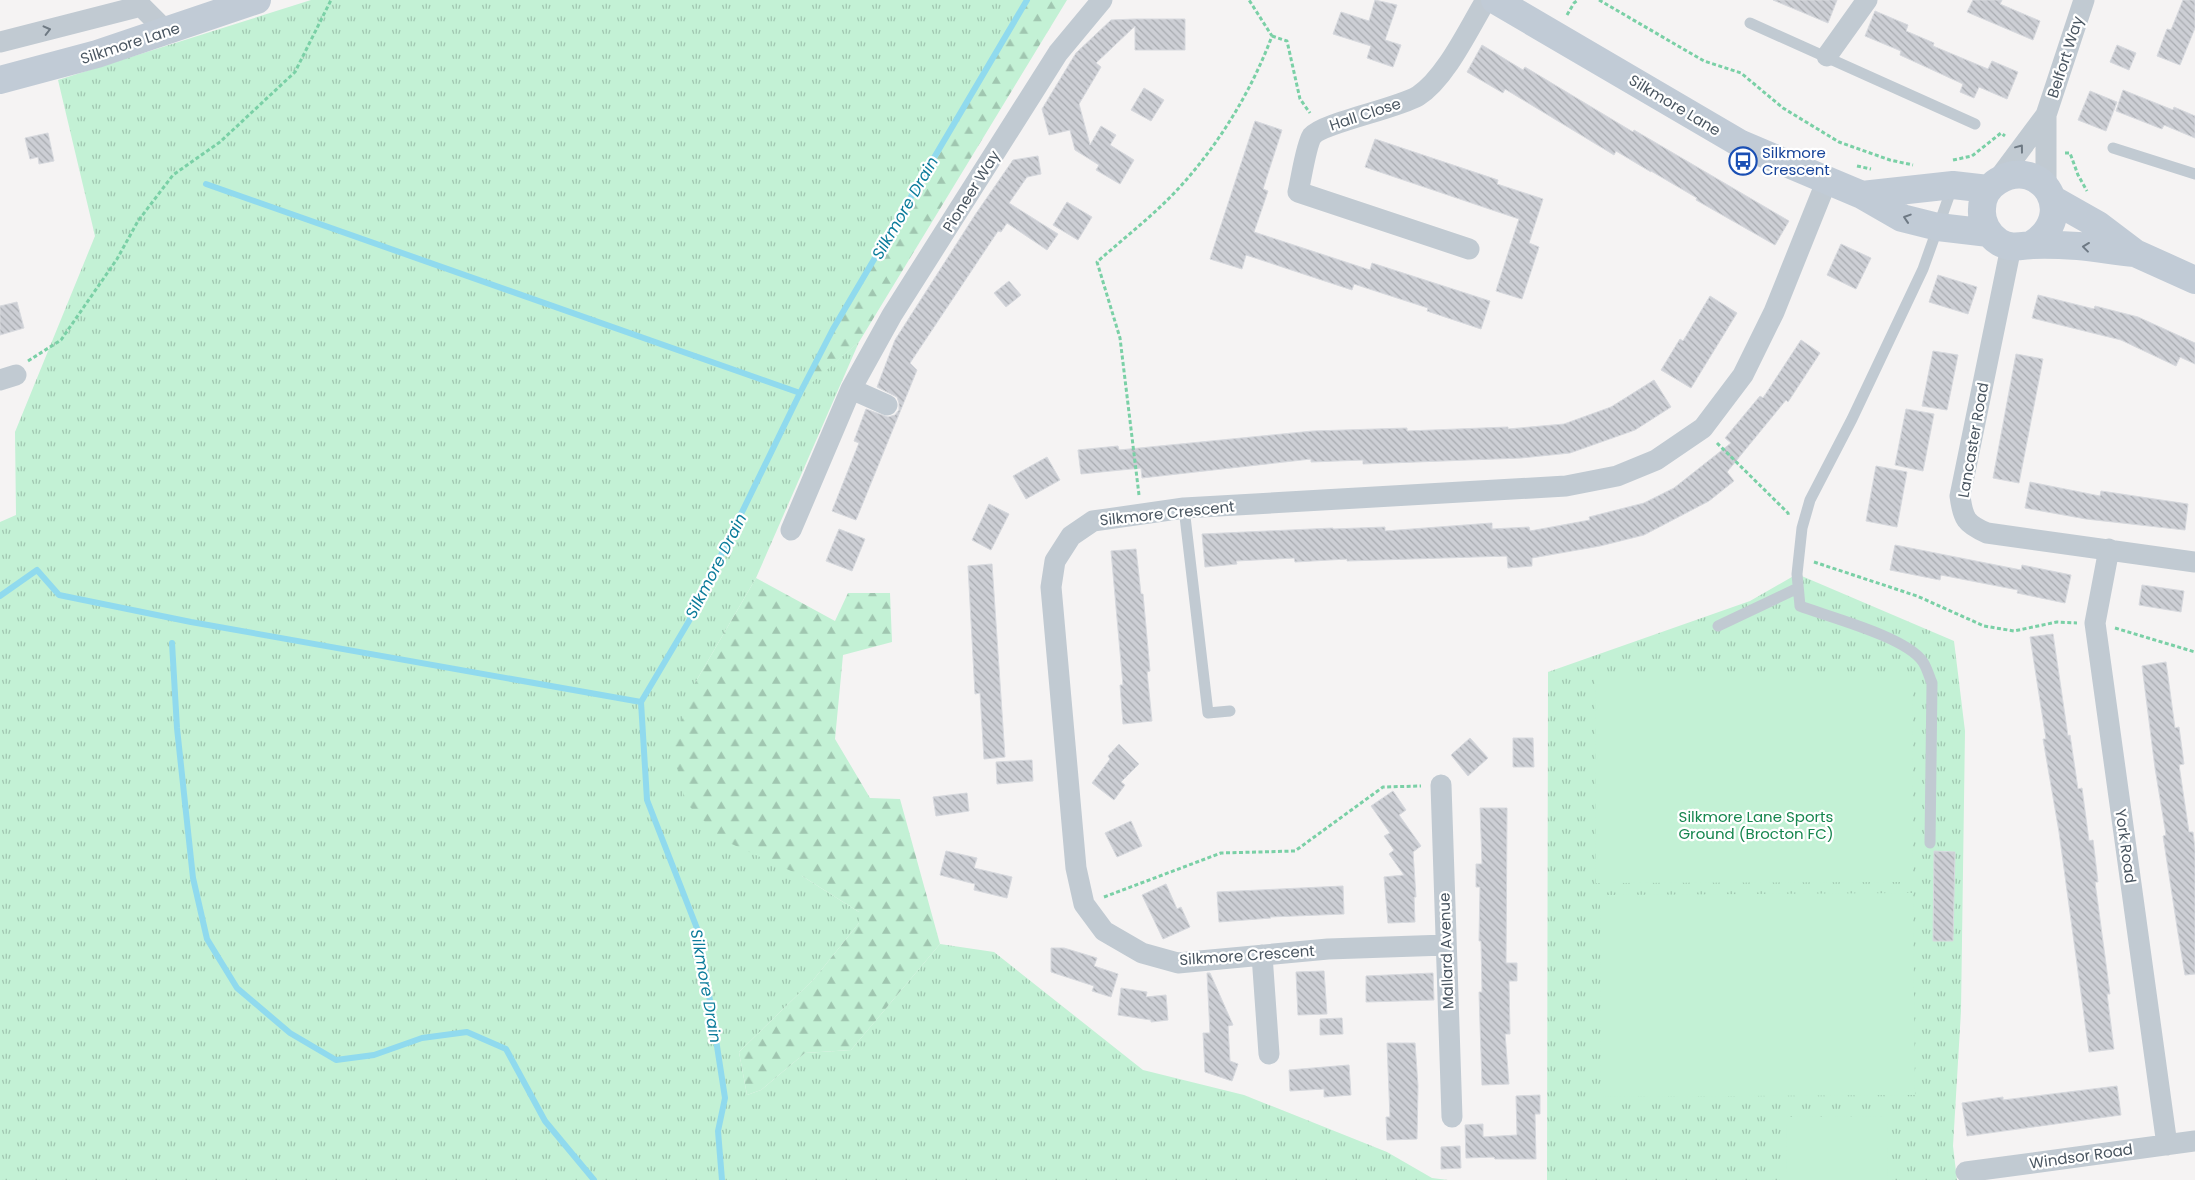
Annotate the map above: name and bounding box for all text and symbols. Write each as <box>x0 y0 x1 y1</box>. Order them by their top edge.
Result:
street label: Belfort Way <box>2042 13 2088 101</box>
street label: Silkmore Lane <box>78 17 182 69</box>
one-way arrow <box>43 25 51 35</box>
street label: Silkmore Lane <box>1625 69 1725 141</box>
street label: Hall Close <box>1327 93 1403 135</box>
place label: Silkmore Crescent <box>1762 142 1830 180</box>
one-way arrow <box>2014 144 2023 154</box>
street label: Pioneer Way <box>937 146 1005 236</box>
bus stop icon: Silkmore Crescent <box>1728 146 1758 176</box>
water label: Silkmore Drain <box>866 152 944 264</box>
one-way arrow <box>1903 214 1911 224</box>
one-way arrow <box>2082 242 2090 253</box>
street label: Lancaster Road <box>1953 381 1993 499</box>
street label: Silkmore Crescent <box>1098 495 1236 531</box>
water label: Silkmore Drain <box>680 510 752 622</box>
park label: Silkmore Lane Sports Ground (Brocton FC) <box>1678 806 1834 844</box>
street label: York Road <box>2110 808 2142 884</box>
street label: Mallard Avenue <box>1433 892 1459 1010</box>
water label: Silkmore Drain <box>685 927 727 1045</box>
street label: Silkmore Crescent <box>1179 940 1315 970</box>
street label: Windsor Road <box>2028 1138 2134 1174</box>

